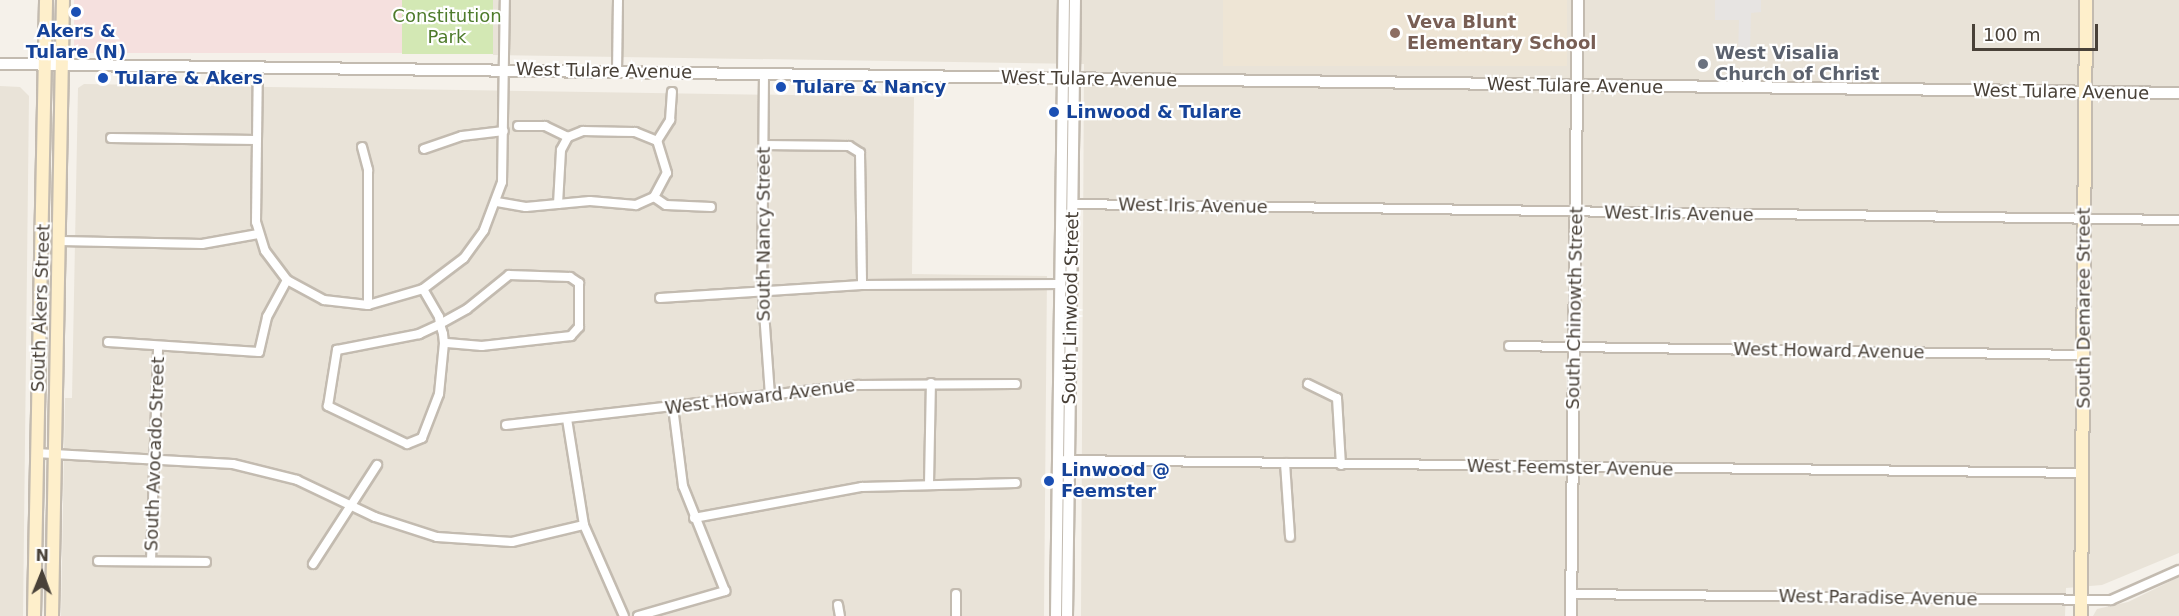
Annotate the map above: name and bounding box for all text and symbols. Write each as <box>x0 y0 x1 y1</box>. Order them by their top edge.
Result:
marker: Akers & Tulare (N) <box>69 5 83 19</box>
park label: Constitution Park <box>392 6 502 48</box>
place label: Veva Blunt Elementary School <box>1407 12 1596 54</box>
scale bar <box>1975 12 2101 50</box>
place label: Akers & Tulare (N) <box>26 21 126 63</box>
text: 100 m <box>1983 24 2041 45</box>
marker: Veva Blunt Elementary School <box>1388 26 1402 40</box>
place label: West Visalia Church of Christ <box>1715 43 1879 86</box>
marker: West Visalia Church of Christ <box>1696 57 1710 71</box>
street label: West Tulare Avenue <box>516 59 692 83</box>
place label: Tulare & Akers <box>115 67 263 89</box>
street label: West Tulare Avenue <box>1001 67 1177 91</box>
marker: Tulare & Akers <box>96 71 110 85</box>
street label: West Tulare Avenue <box>1487 74 1663 98</box>
place label: Tulare & Nancy <box>793 76 946 98</box>
marker: Tulare & Nancy <box>774 80 788 94</box>
street label: West Tulare Avenue <box>1973 80 2149 104</box>
place label: Linwood & Tulare <box>1066 101 1241 123</box>
marker: Linwood & Tulare <box>1047 105 1061 119</box>
street label: South Nancy Street <box>753 147 775 321</box>
street label: West Iris Avenue <box>1118 194 1268 218</box>
street label: West Iris Avenue <box>1604 202 1754 226</box>
street label: South Chinowth Street <box>1562 206 1588 410</box>
street label: South Demaree Street <box>2073 207 2095 409</box>
street label: South Linwood Street <box>1059 211 1083 405</box>
street label: South Akers Street <box>27 223 55 393</box>
street label: West Howard Avenue <box>1733 339 1925 363</box>
street label: South Avocado Street <box>141 356 169 552</box>
street label: West Howard Avenue <box>664 375 856 419</box>
street label: West Feemster Avenue <box>1467 455 1673 481</box>
place label: Linwood @ Feemster <box>1061 460 1170 502</box>
marker: Linwood @ Feemster <box>1042 474 1056 488</box>
north arrow <box>12 544 72 604</box>
text: N <box>35 546 49 565</box>
street label: West Paradise Avenue <box>1778 585 1978 611</box>

